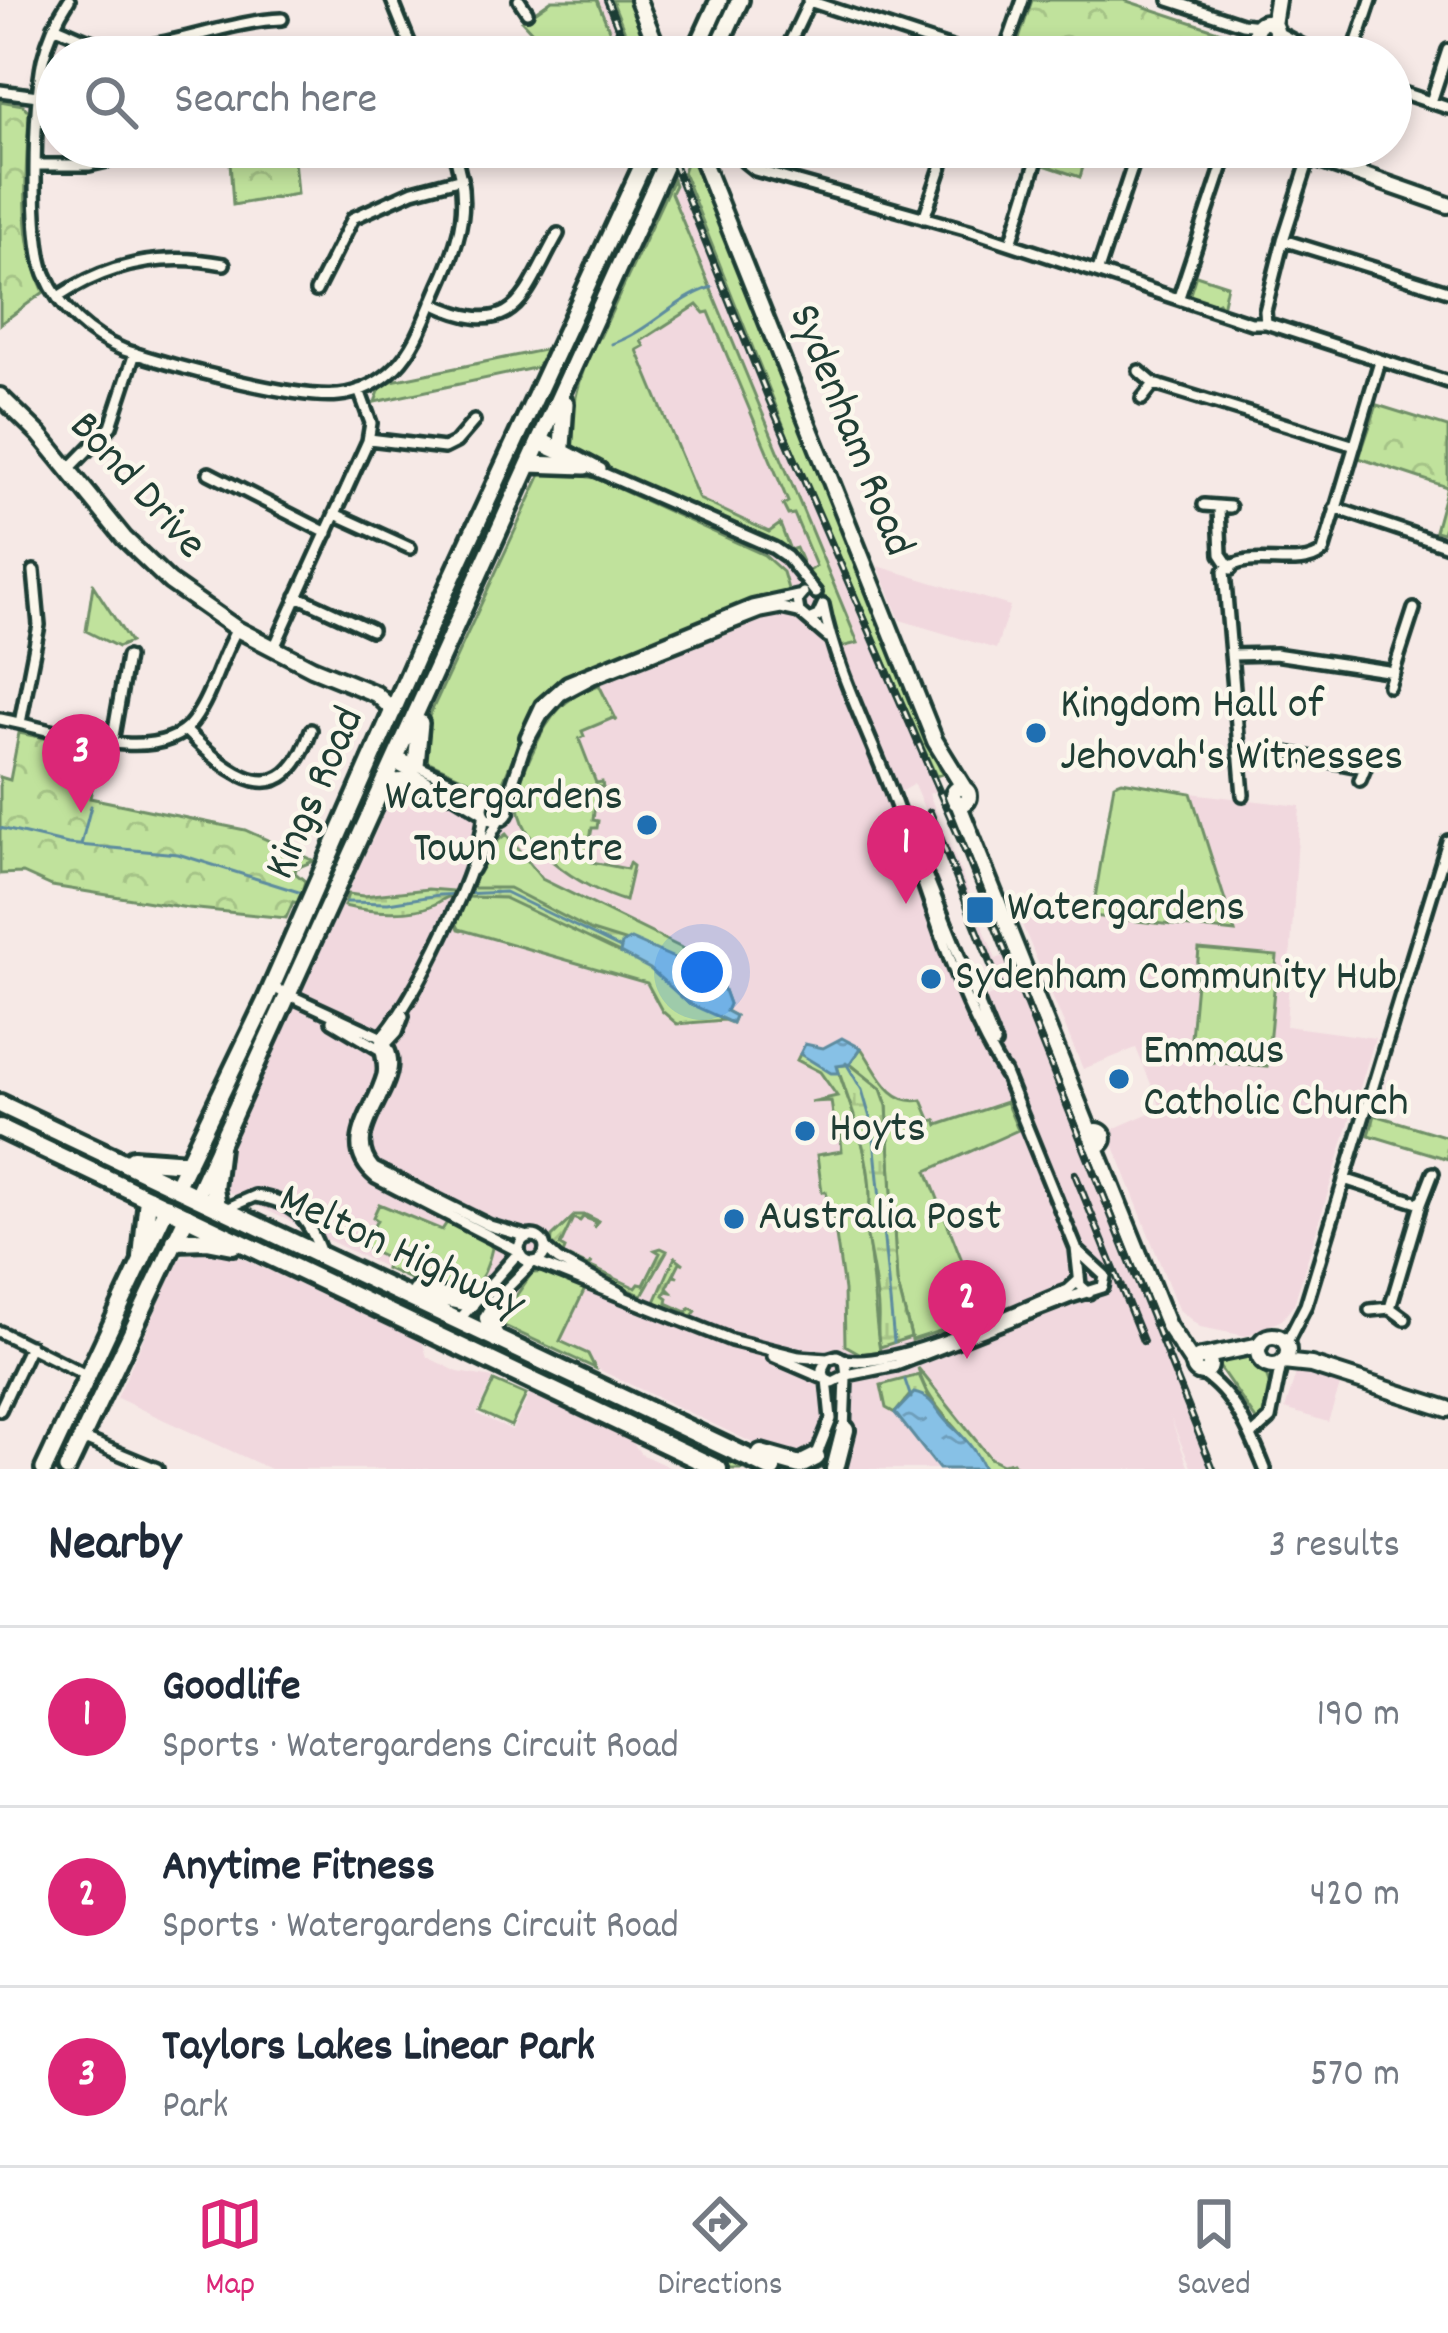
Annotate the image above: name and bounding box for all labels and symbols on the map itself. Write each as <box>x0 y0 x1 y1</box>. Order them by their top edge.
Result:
street label: Sydenham Road <box>769 295 929 567</box>
street label: Bond Drive <box>52 399 220 575</box>
place label: Kingdom Hall of Jehovah's Witnesses <box>1060 675 1403 791</box>
street label: Kings Road <box>251 697 383 891</box>
pin: 3 <box>42 714 120 813</box>
marker: Kingdom Hall of Jehovah's Witnesses <box>1023 720 1049 746</box>
place label: Watergardens Town Centre <box>385 767 623 883</box>
pin: 1 <box>867 805 945 904</box>
marker: Watergardens Town Centre <box>634 812 660 838</box>
place label: Watergardens <box>1007 878 1245 942</box>
marker: Watergardens <box>964 894 996 926</box>
your location <box>672 942 732 1002</box>
place label: Sydenham Community Hub <box>955 947 1397 1011</box>
marker: Sydenham Community Hub <box>918 966 944 992</box>
place label: Emmaus Catholic Church <box>1143 1021 1409 1137</box>
marker: Emmaus Catholic Church <box>1106 1066 1132 1092</box>
place label: Hoyts <box>829 1099 926 1163</box>
marker: Hoyts <box>792 1118 818 1144</box>
street label: Melton Highway <box>268 1169 535 1339</box>
place label: Australia Post <box>758 1187 1002 1251</box>
marker: Australia Post <box>721 1206 747 1232</box>
pin: 2 <box>928 1260 1006 1359</box>

